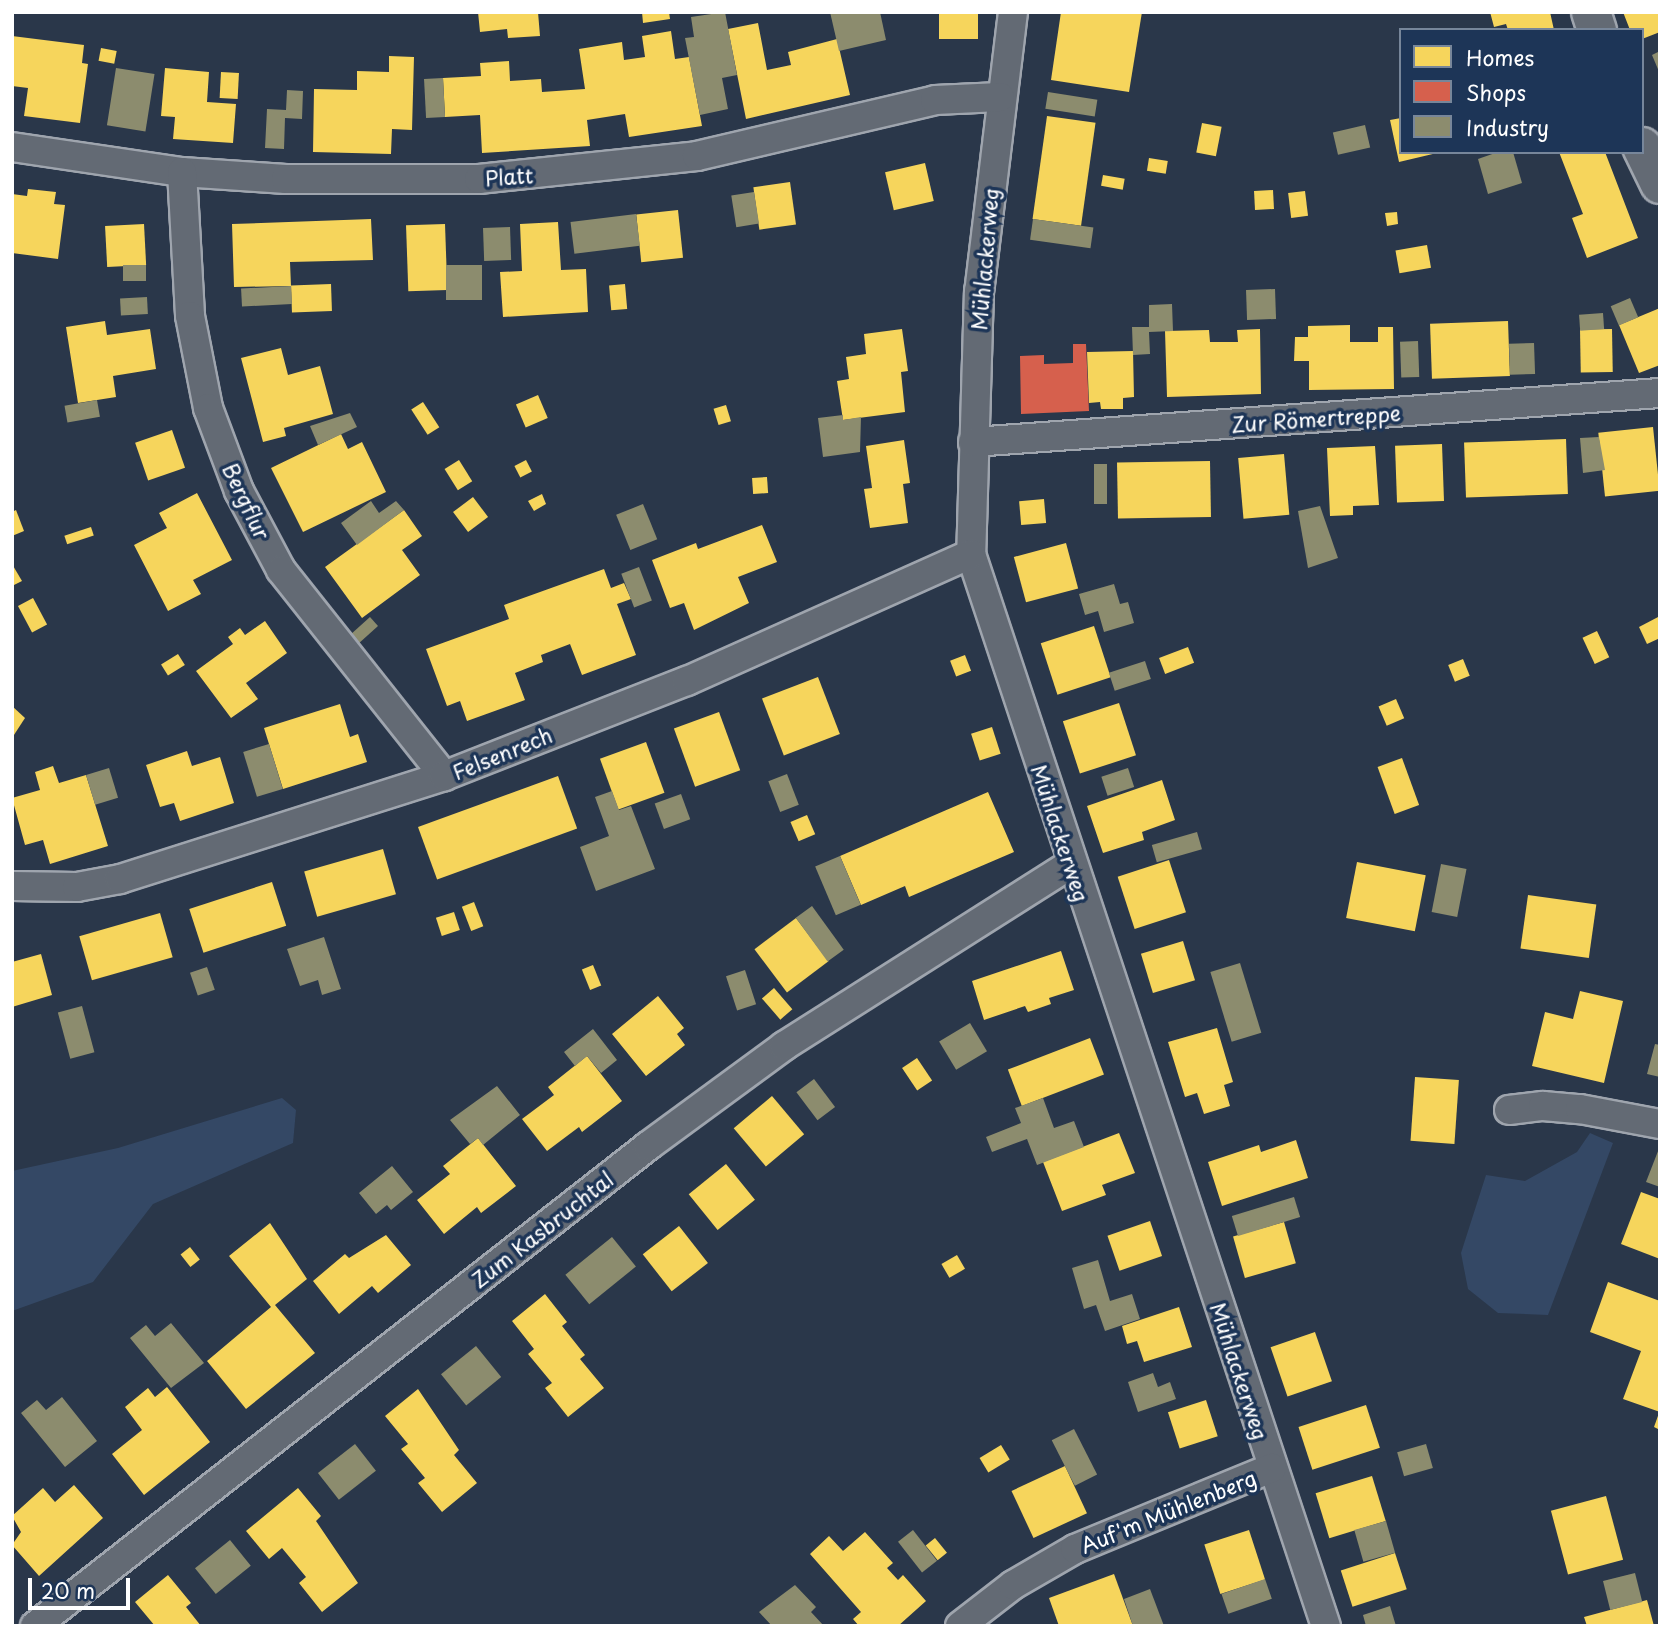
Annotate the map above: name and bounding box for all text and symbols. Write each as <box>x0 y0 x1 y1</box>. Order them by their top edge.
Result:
legend <box>1399 28 1644 154</box>
text: Homes <box>1466 41 1534 73</box>
text: Shops <box>1466 76 1526 108</box>
text: Industry <box>1466 111 1549 143</box>
street label: Platt <box>484 162 534 190</box>
street label: Mühlackerweg <box>965 187 1003 331</box>
street label: Zur Römertreppe <box>1230 399 1402 437</box>
street label: Bergflur <box>218 459 276 543</box>
street label: Felsenrech <box>449 722 555 784</box>
street label: Mühlackerweg <box>1027 761 1095 905</box>
street label: Zum Kasbruchtal <box>466 1166 618 1292</box>
street label: Mühlackerweg <box>1206 1299 1274 1443</box>
street label: Auf'm Mühlenberg <box>1075 1464 1261 1558</box>
scale bar <box>32 1564 133 1608</box>
text: 20 m <box>41 1574 95 1606</box>

